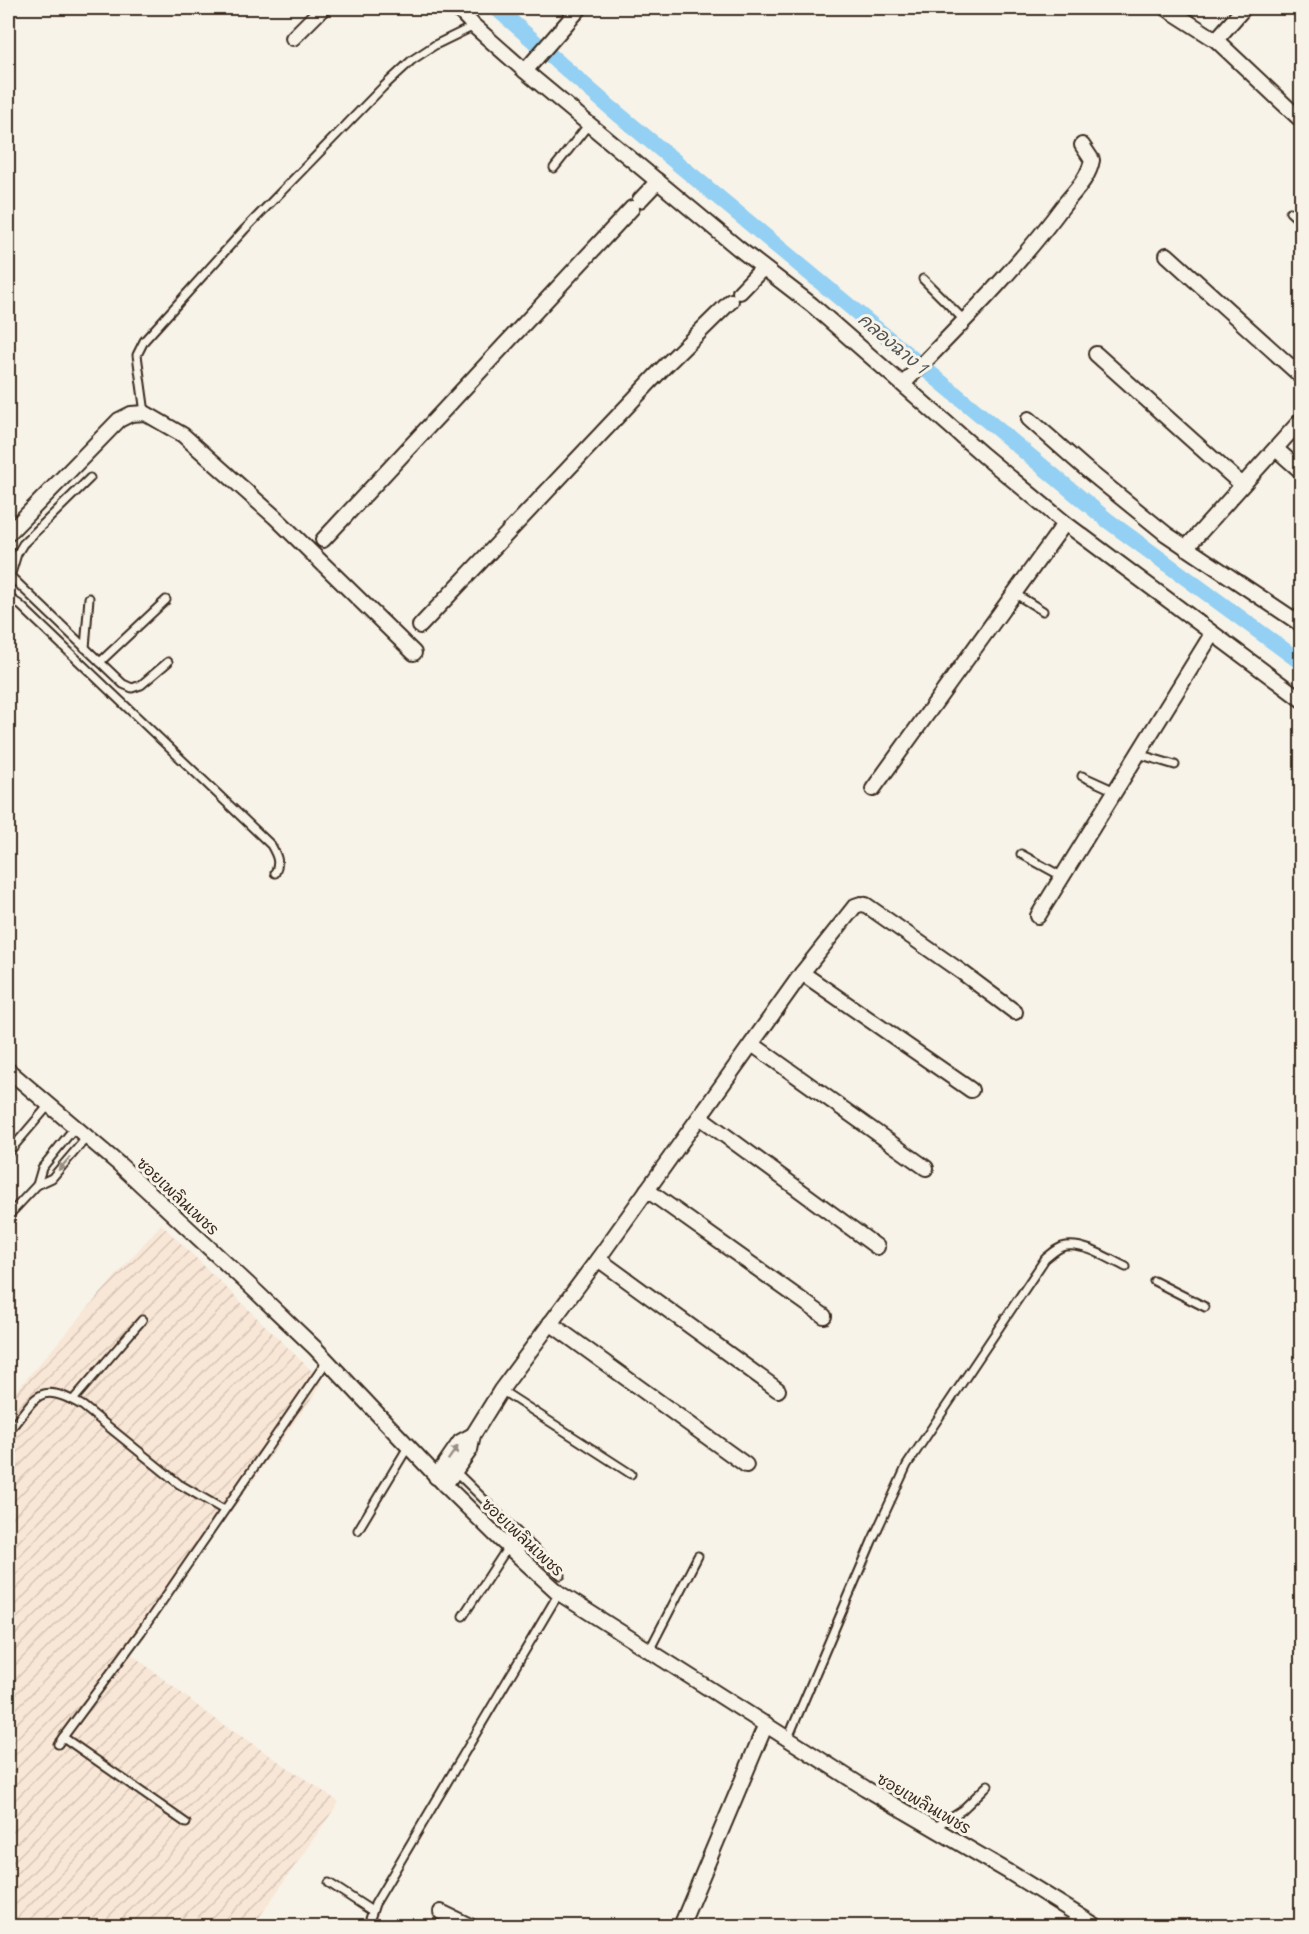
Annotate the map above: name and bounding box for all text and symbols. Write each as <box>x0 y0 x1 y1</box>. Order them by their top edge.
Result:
water label: คลองฉาง 1 <box>854 307 934 380</box>
street label: ซอยเพลินเพชร <box>133 1153 223 1239</box>
one-way arrow <box>58 1156 71 1171</box>
one-way arrow <box>447 1445 458 1462</box>
street label: ซอยเพลินเพชร <box>478 1494 568 1580</box>
street label: ซอยเพลินเพชร <box>873 1768 975 1838</box>

